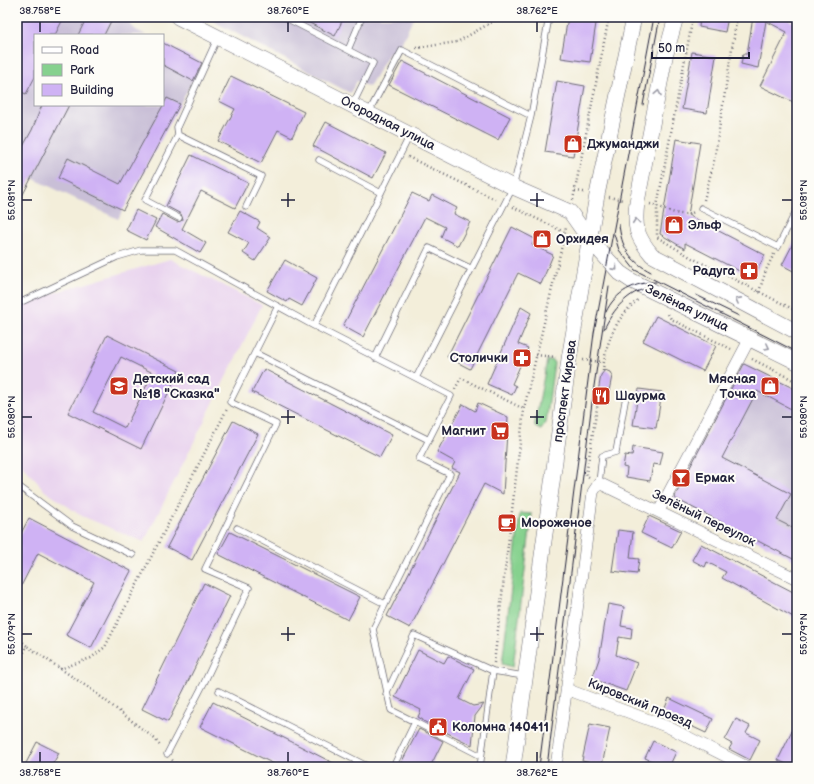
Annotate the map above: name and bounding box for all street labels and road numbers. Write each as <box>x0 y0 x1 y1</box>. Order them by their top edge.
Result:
street label: Огородная улица <box>338 92 438 154</box>
street label: Зелёная улица <box>643 281 732 335</box>
street label: проспект Кирова <box>550 338 580 443</box>
street label: Зелёный переулок <box>650 486 759 550</box>
street label: Кировский проезд <box>586 675 695 731</box>

